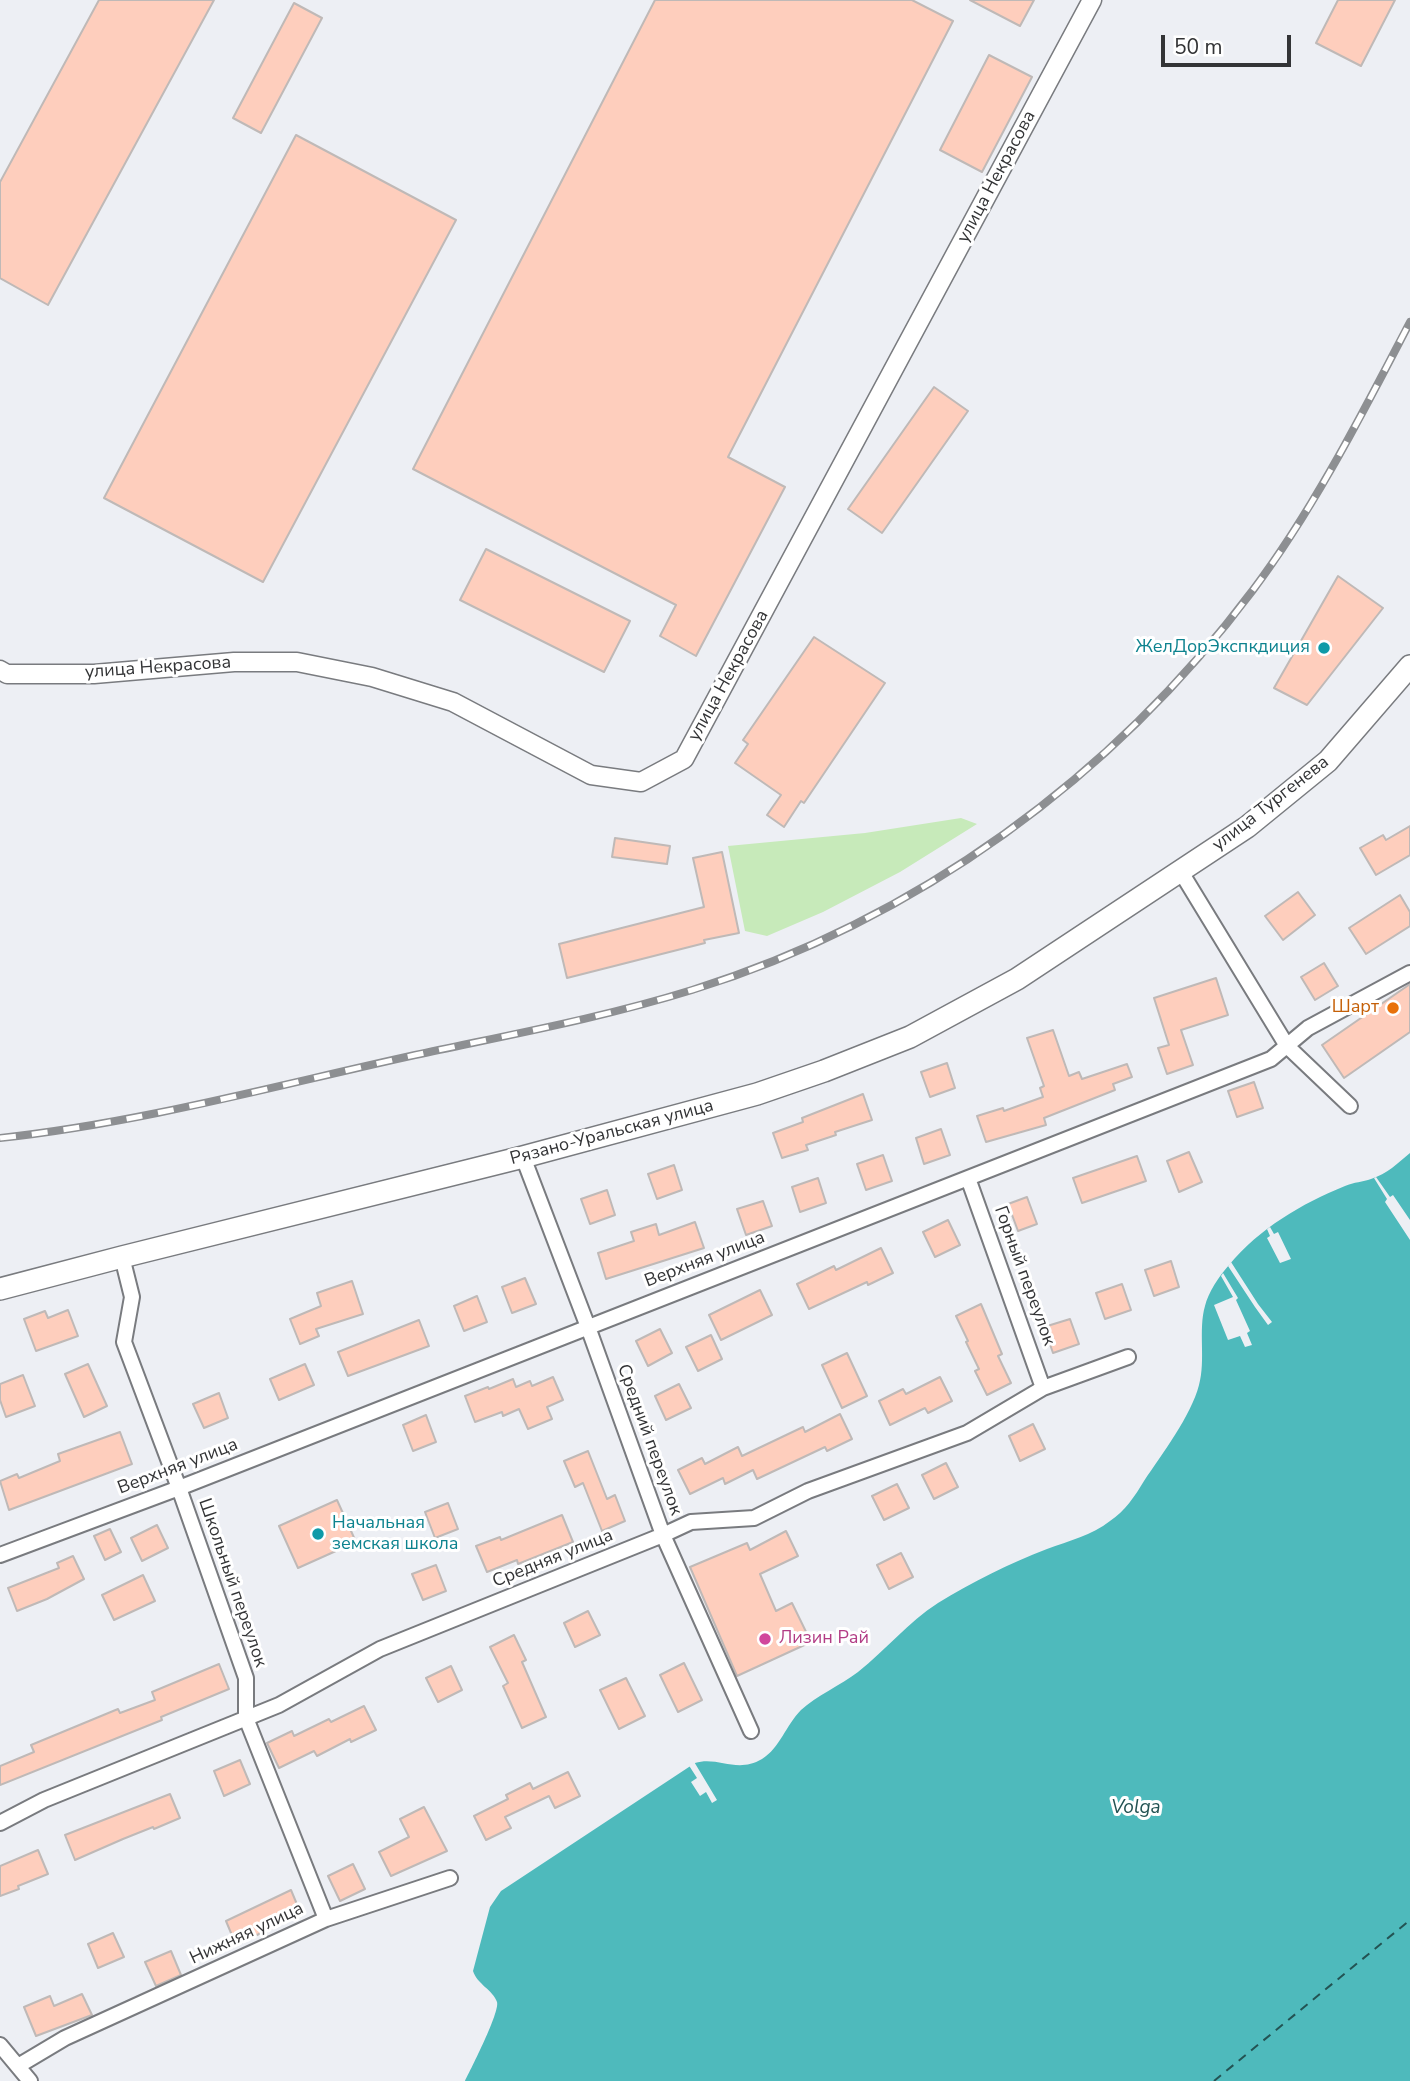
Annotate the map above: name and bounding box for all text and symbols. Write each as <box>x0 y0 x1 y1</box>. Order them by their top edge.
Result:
scale bar <box>1165 21 1294 65</box>
text: 50 m <box>1174 33 1223 61</box>
street label: улица Некрасова <box>953 107 1041 247</box>
street label: улица Некрасова <box>684 607 774 745</box>
place label: ЖелДорЭкспкдиция <box>1136 637 1310 659</box>
marker: ЖелДорЭкспкдиция <box>1316 640 1332 656</box>
street label: улица Некрасова <box>84 652 232 684</box>
street label: улица Тургенева <box>1208 752 1334 856</box>
place label: Шарт <box>1332 997 1379 1019</box>
marker: Шарт <box>1385 1000 1401 1016</box>
street label: Рязано-Уральская улица <box>508 1095 716 1171</box>
street label: Горный переулок <box>989 1203 1059 1349</box>
street label: Верхняя улица <box>642 1227 768 1293</box>
street label: Средний переулок <box>612 1362 686 1518</box>
street label: Верхняя улица <box>115 1434 241 1500</box>
street label: Школьный переулок <box>193 1496 271 1670</box>
place label: Начальная земская школа <box>332 1513 458 1556</box>
street label: Средняя улица <box>490 1525 616 1593</box>
marker: Начальная земская школа <box>310 1526 326 1542</box>
place label: Лизин Рай <box>779 1628 869 1650</box>
marker: Лизин Рай <box>757 1631 773 1647</box>
water label: Volga <box>1111 1797 1161 1819</box>
street label: Нижняя улица <box>187 1898 307 1970</box>

